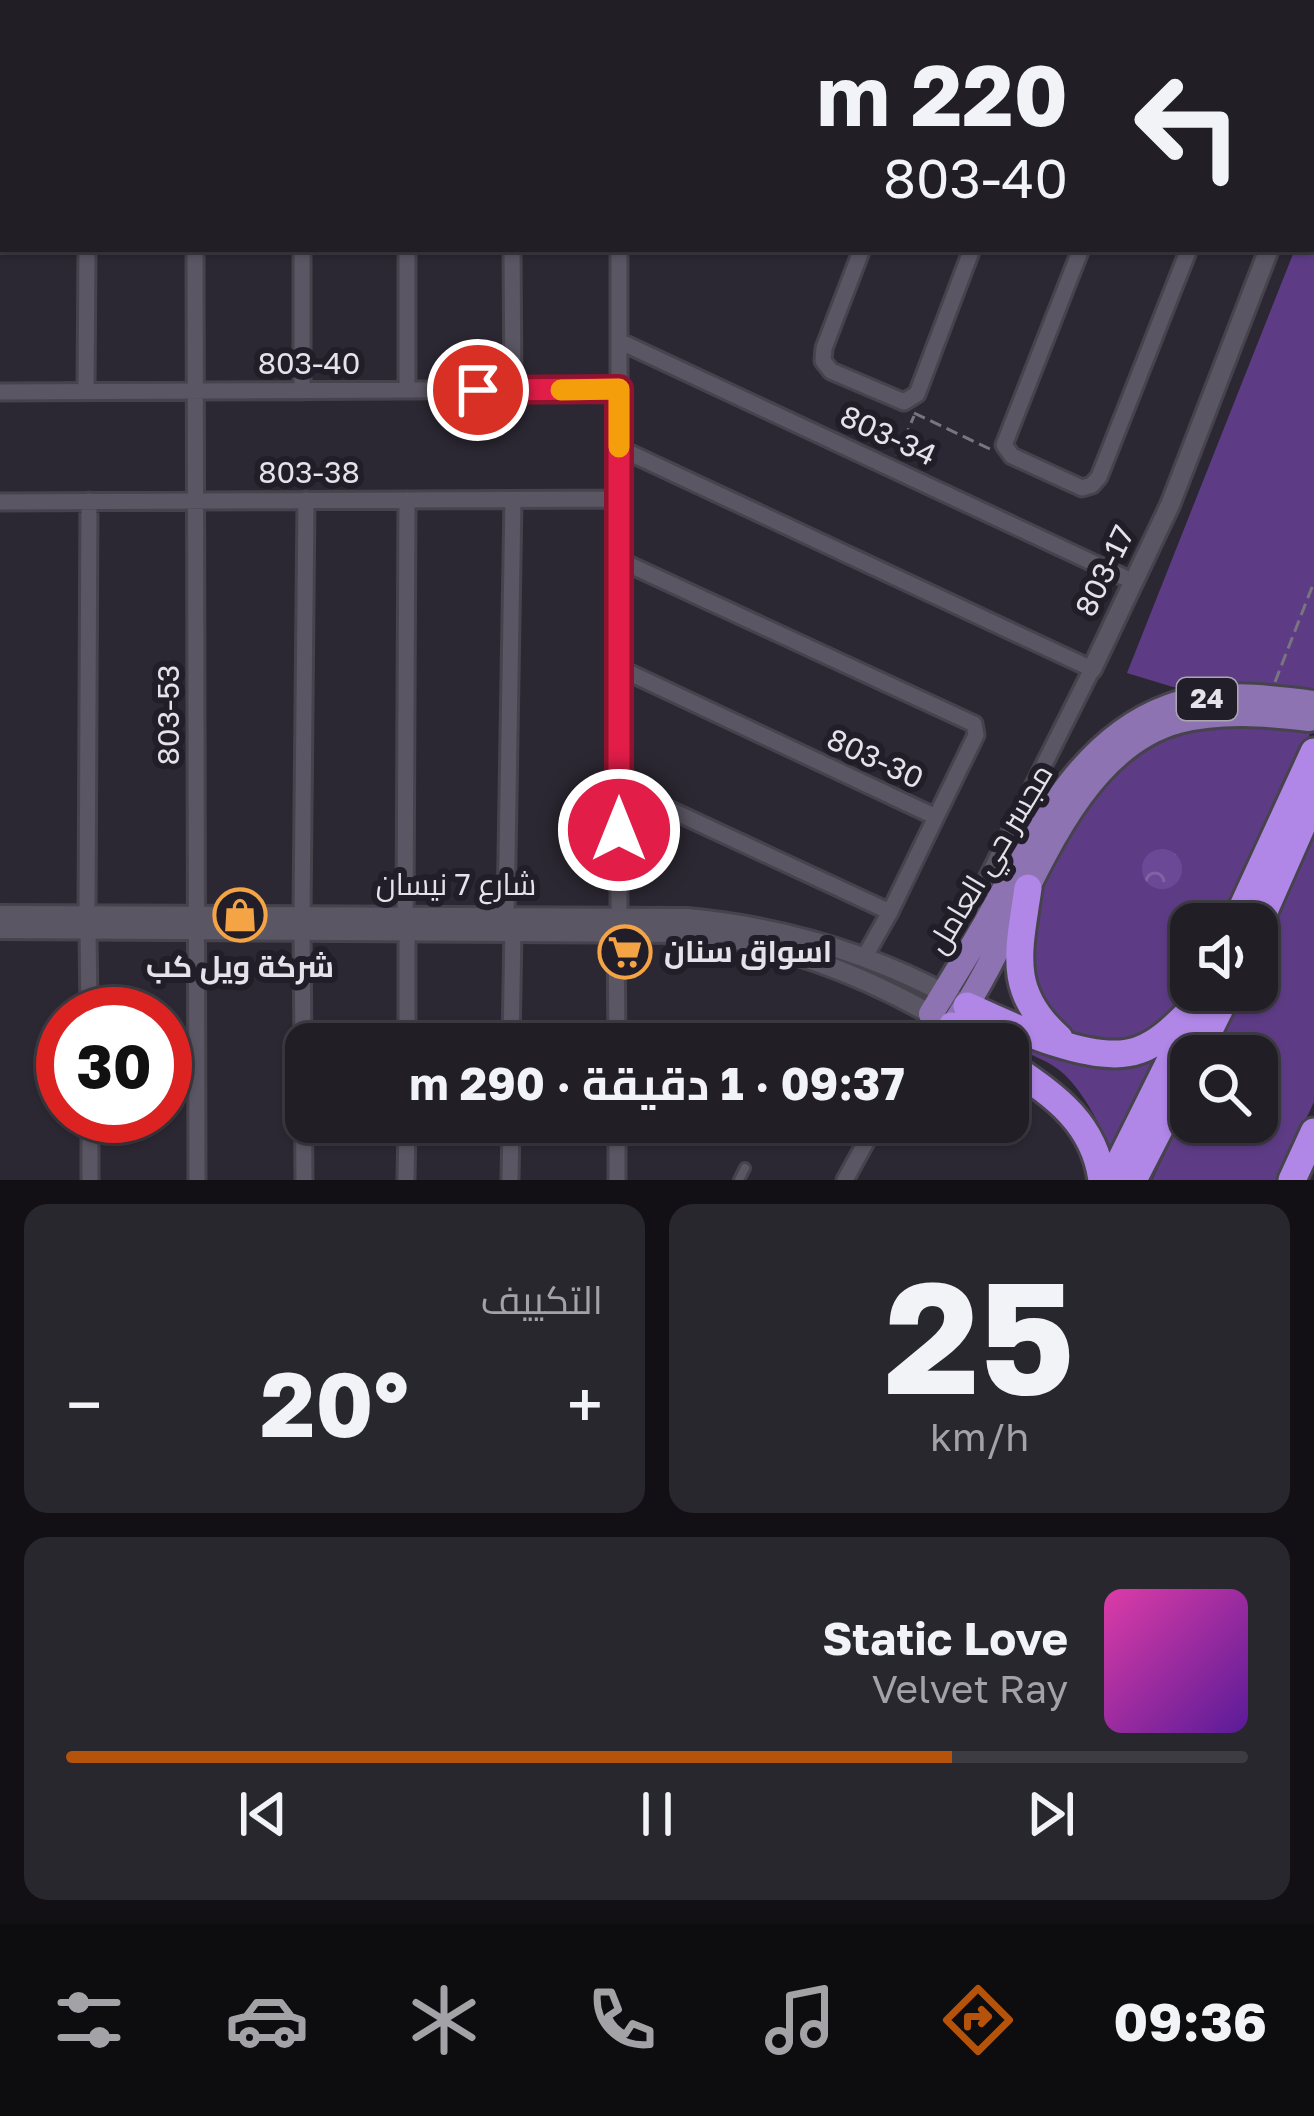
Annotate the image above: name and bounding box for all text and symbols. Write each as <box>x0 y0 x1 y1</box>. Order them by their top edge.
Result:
text: 220 m <box>816 44 1068 144</box>
icon: left <box>1110 48 1266 204</box>
text: 803-40 <box>883 145 1068 210</box>
pin <box>427 339 529 441</box>
street label: 803-40 <box>258 345 360 381</box>
icon: arrive <box>445 357 511 423</box>
street label: 803-34 <box>835 397 942 473</box>
street label: 803-38 <box>258 454 360 490</box>
street label: 803-17 <box>1067 519 1141 622</box>
street label: 803-53 <box>150 665 186 765</box>
road number: 24 <box>1177 678 1237 720</box>
street label: 803-30 <box>822 720 929 796</box>
street label: مجسر حي العامل <box>919 757 1065 963</box>
position arrow <box>556 767 682 893</box>
street label: شارع 7 نيسان <box>376 866 536 905</box>
shop icon: شركة ويل كب <box>212 887 268 943</box>
map controls <box>1170 903 1278 1143</box>
button: sound <box>1170 903 1278 1011</box>
supermarket icon: اسواق سنان <box>597 924 653 980</box>
place label: اسواق سنان <box>664 933 832 970</box>
place label: شركة ويل كب <box>146 948 334 985</box>
speed limit sign: 30 <box>36 987 192 1143</box>
button: search <box>1170 1035 1278 1143</box>
text: 09:37 · 1 دقيقة · 290 m <box>409 1056 905 1110</box>
text: 25 <box>884 1241 1075 1428</box>
text: التكييف <box>481 1276 603 1323</box>
text: 20° <box>260 1349 409 1457</box>
text: − <box>66 1364 102 1444</box>
text: + <box>567 1364 603 1444</box>
text: km/h <box>930 1413 1029 1460</box>
text: Static Love <box>822 1611 1068 1665</box>
text: Velvet Ray <box>872 1665 1068 1712</box>
icon: previous <box>230 1781 296 1847</box>
icon: pause <box>624 1781 690 1847</box>
icon: next <box>1018 1781 1084 1847</box>
icon: filters <box>47 1978 131 2062</box>
icon: car <box>225 1978 309 2062</box>
icon: climate <box>402 1978 486 2062</box>
icon: phone <box>580 1978 664 2062</box>
icon: music <box>758 1978 842 2062</box>
icon: directions <box>936 1978 1020 2062</box>
text: 09:36 <box>1113 1988 1267 2053</box>

